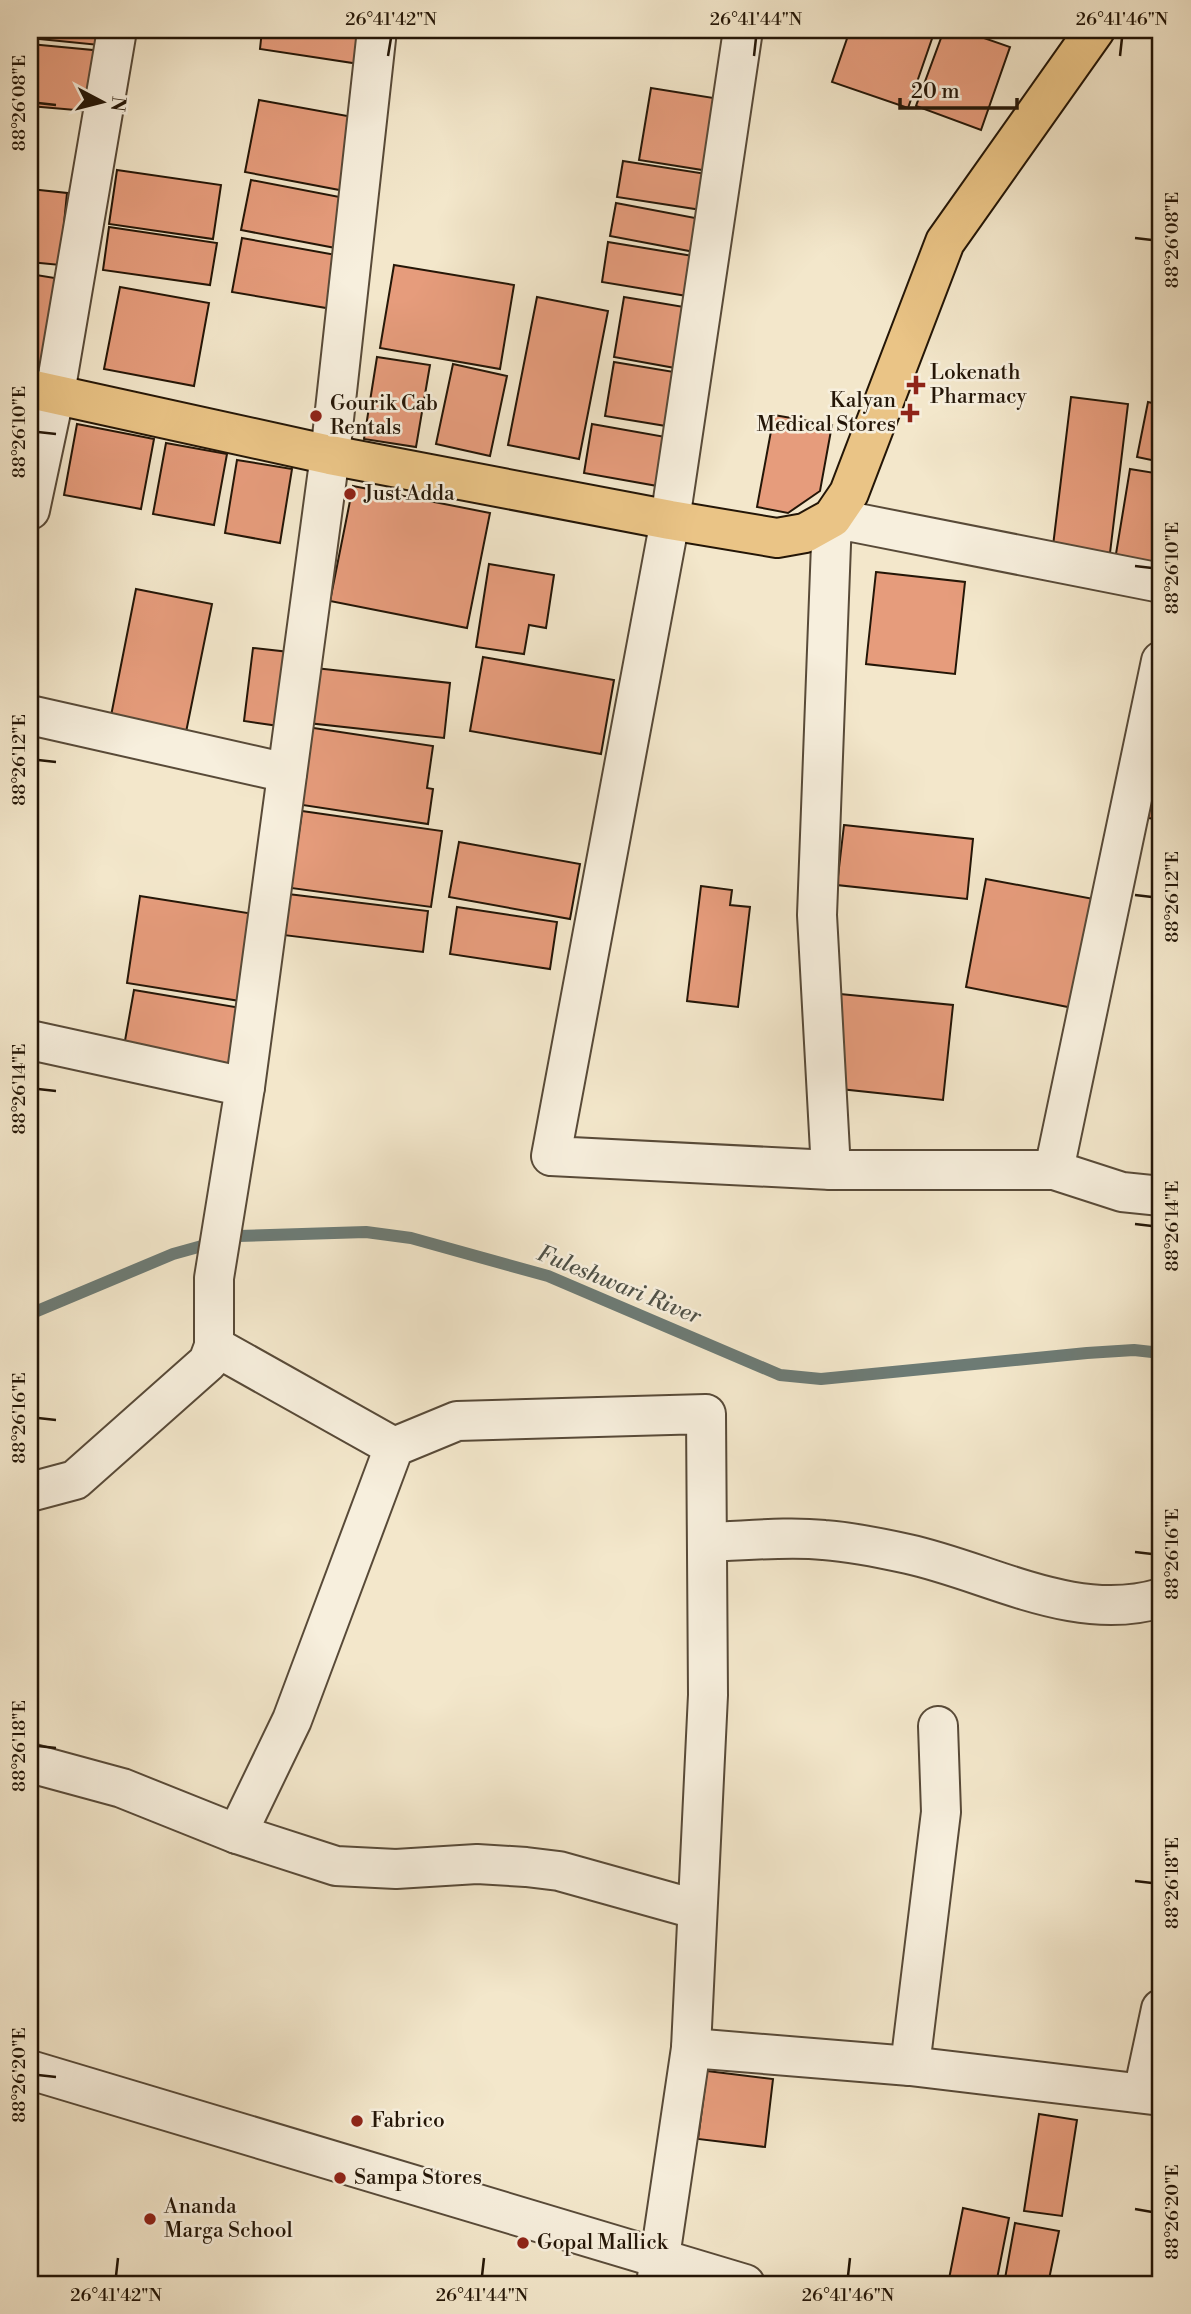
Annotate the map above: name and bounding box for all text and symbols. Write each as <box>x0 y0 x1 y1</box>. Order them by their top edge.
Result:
text: 26°41'42"N <box>345 8 437 31</box>
text: 26°41'44"N <box>710 8 803 31</box>
text: 26°41'46"N <box>1076 8 1169 31</box>
text: 88°26'08"E <box>8 55 31 151</box>
north arrow <box>66 66 136 136</box>
scale bar <box>900 66 1018 110</box>
text: 20 m <box>911 79 960 105</box>
text: N <box>105 95 131 113</box>
text: 88°26'08"E <box>1161 192 1184 288</box>
place label: Lokenath Pharmacy <box>930 360 1028 410</box>
marker: Lokenath Pharmacy <box>908 377 924 393</box>
text: 88°26'10"E <box>8 386 31 478</box>
place label: Kalyan Medical Stores <box>756 388 896 438</box>
place label: Gourik Cab Rentals <box>330 391 438 441</box>
marker: Kalyan Medical Stores <box>902 405 918 421</box>
marker: Gourik Cab Rentals <box>308 408 324 424</box>
place label: Just Adda <box>363 481 455 507</box>
marker: Just Adda <box>342 486 358 502</box>
text: 88°26'10"E <box>1161 522 1184 614</box>
text: 88°26'12"E <box>8 714 31 806</box>
text: 88°26'12"E <box>1161 851 1184 943</box>
text: 88°26'14"E <box>8 1043 31 1135</box>
text: 88°26'14"E <box>1161 1180 1184 1272</box>
water label: Fuleshwari River <box>533 1239 706 1331</box>
text: 88°26'16"E <box>8 1372 31 1464</box>
text: 88°26'16"E <box>1161 1508 1184 1600</box>
text: 88°26'18"E <box>8 1700 31 1792</box>
text: 88°26'18"E <box>1161 1837 1184 1929</box>
text: 88°26'20"E <box>8 2027 31 2123</box>
place label: Fabrico <box>371 2108 445 2134</box>
marker: Fabrico <box>349 2113 365 2129</box>
text: 88°26'20"E <box>1161 2164 1184 2260</box>
place label: Sampa Stores <box>354 2165 482 2191</box>
marker: Sampa Stores <box>332 2170 348 2186</box>
place label: Ananda Marga School <box>163 2194 293 2244</box>
marker: Ananda Marga School <box>142 2211 158 2227</box>
place label: Gopal Mallick <box>537 2230 669 2256</box>
marker: Gopal Mallick <box>515 2235 531 2251</box>
text: 26°41'42"N <box>70 2284 162 2307</box>
text: 26°41'44"N <box>436 2284 529 2307</box>
text: 26°41'46"N <box>802 2284 895 2307</box>

